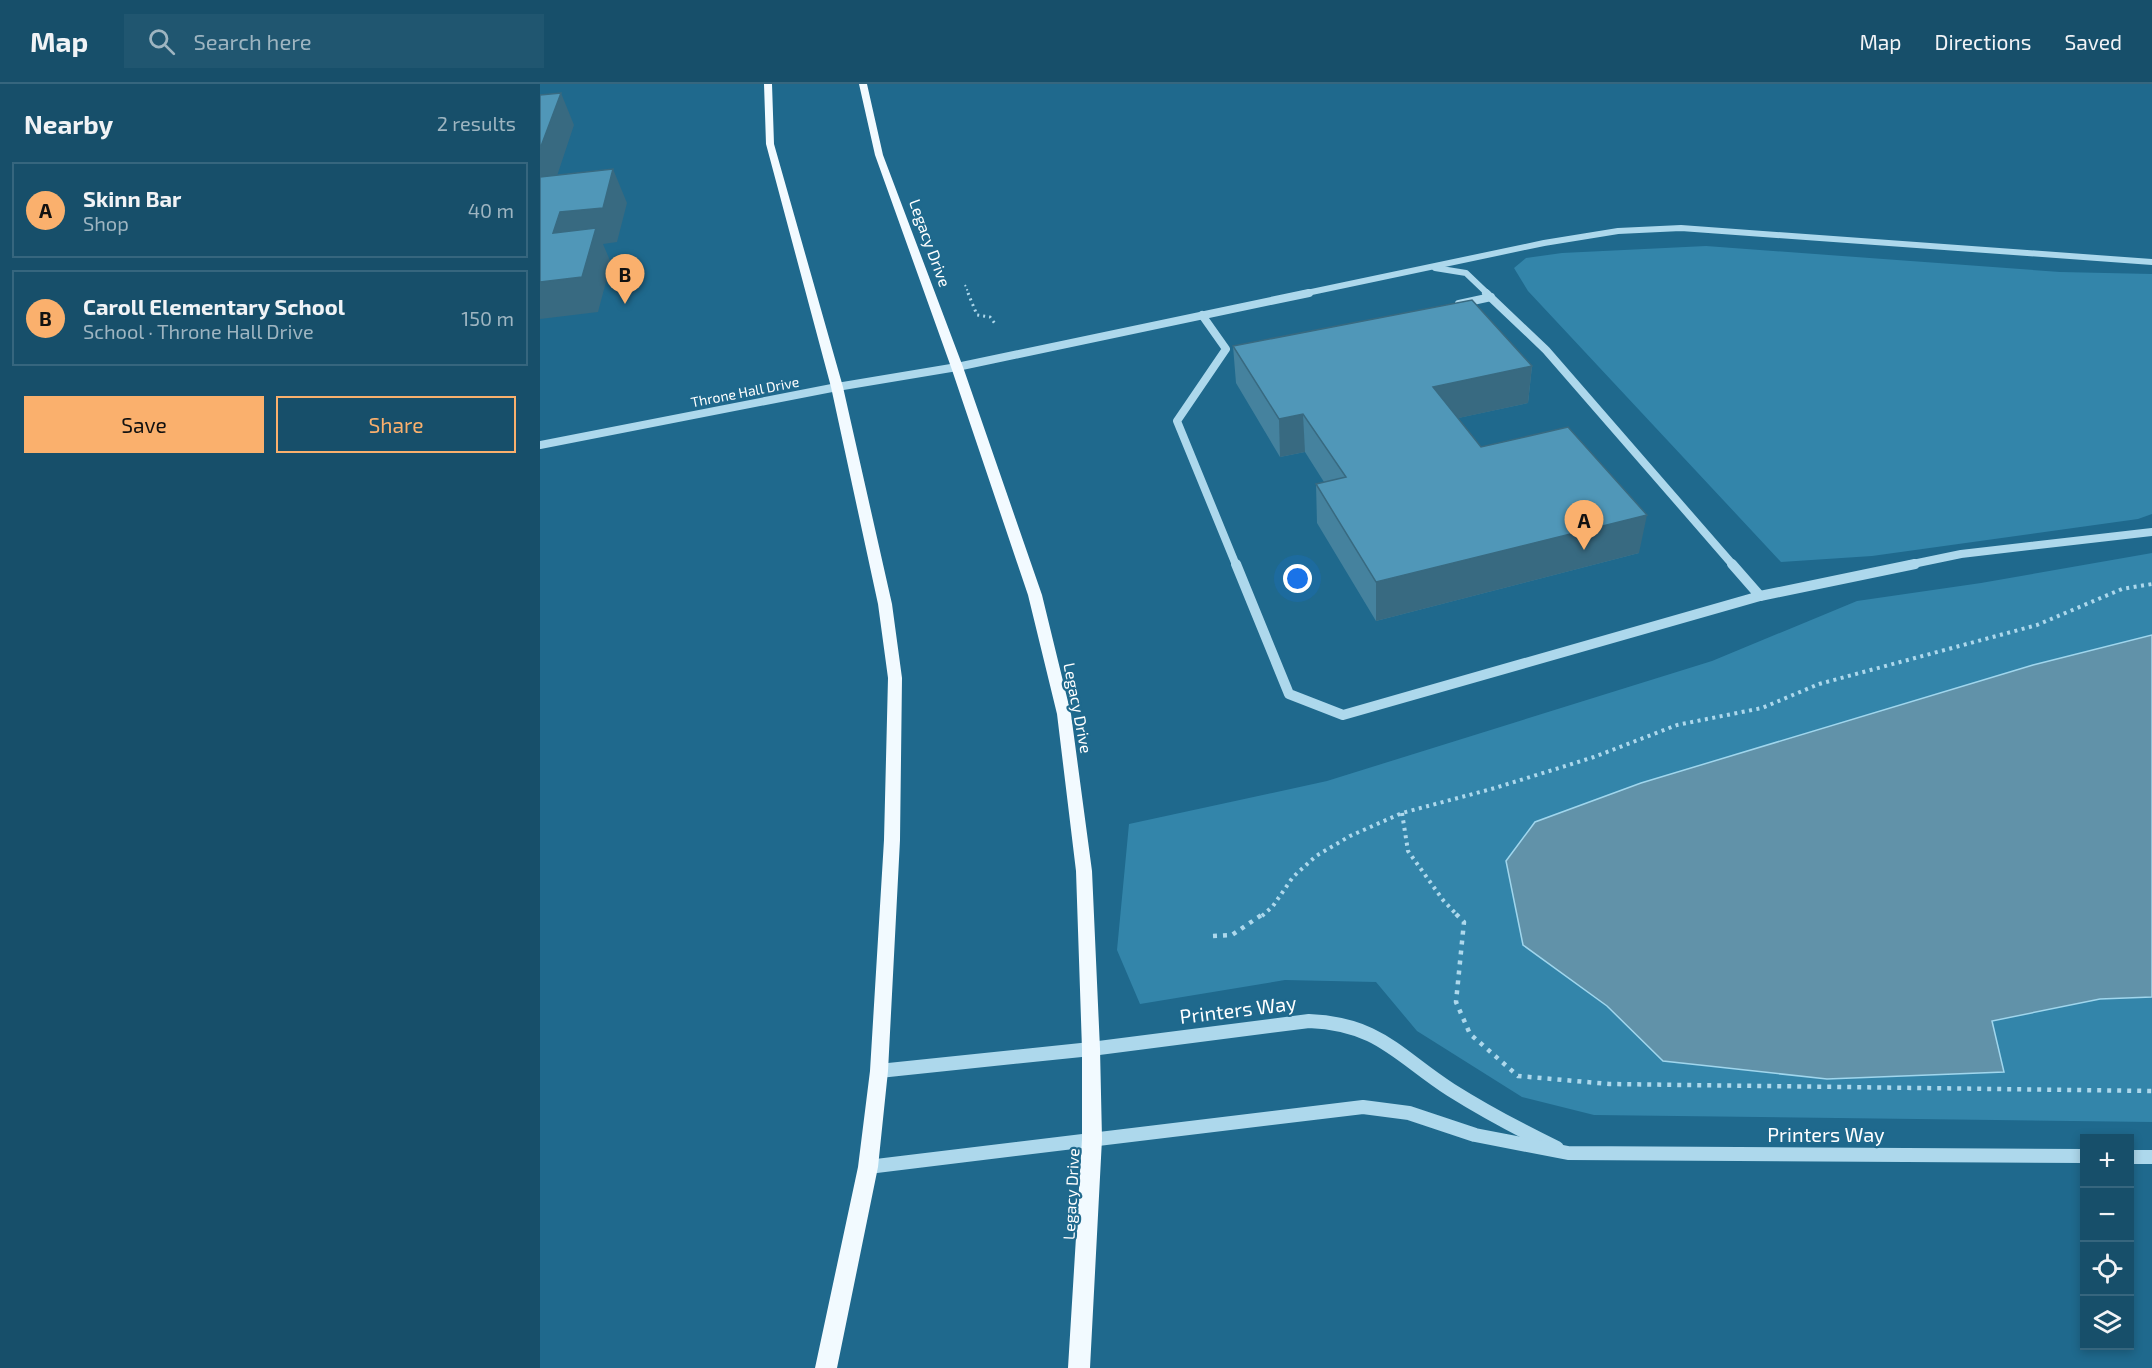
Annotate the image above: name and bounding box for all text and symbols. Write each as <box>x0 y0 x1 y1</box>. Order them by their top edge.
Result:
search box <box>124 14 544 68</box>
text: Map <box>30 24 88 58</box>
icon: search <box>145 25 178 58</box>
text: Search here <box>193 28 312 54</box>
text: Map <box>1859 29 1902 54</box>
text: Directions <box>1935 29 2031 54</box>
text: Saved <box>2064 29 2122 54</box>
text: Nearby <box>24 108 113 139</box>
text: 2 results <box>437 111 516 135</box>
text: Skinn Bar <box>83 185 181 211</box>
street label: Legacy Drive <box>906 196 955 289</box>
text: A <box>39 198 52 222</box>
text: 40 m <box>468 198 514 222</box>
text: Shop <box>83 211 129 235</box>
pin: B <box>606 254 644 304</box>
text: Caroll Elementary School <box>83 293 345 319</box>
text: B <box>39 306 52 330</box>
text: 150 m <box>461 306 514 330</box>
text: School · Throne Hall Drive <box>83 319 314 343</box>
street label: Throne Hall Drive <box>689 373 800 410</box>
button: Save <box>24 396 264 453</box>
button: Share <box>276 396 516 453</box>
pin: A <box>1564 500 1604 550</box>
your location <box>1283 564 1312 593</box>
street label: Legacy Drive <box>1060 661 1097 755</box>
street label: Printers Way <box>1178 990 1298 1028</box>
street label: Printers Way <box>1767 1122 1885 1146</box>
map controls <box>2080 1134 2134 1350</box>
button: + <box>2080 1134 2134 1188</box>
street label: Legacy Drive <box>1059 1148 1082 1240</box>
button: − <box>2080 1188 2134 1242</box>
button: locate <box>2080 1242 2134 1296</box>
button: layers <box>2080 1296 2134 1350</box>

